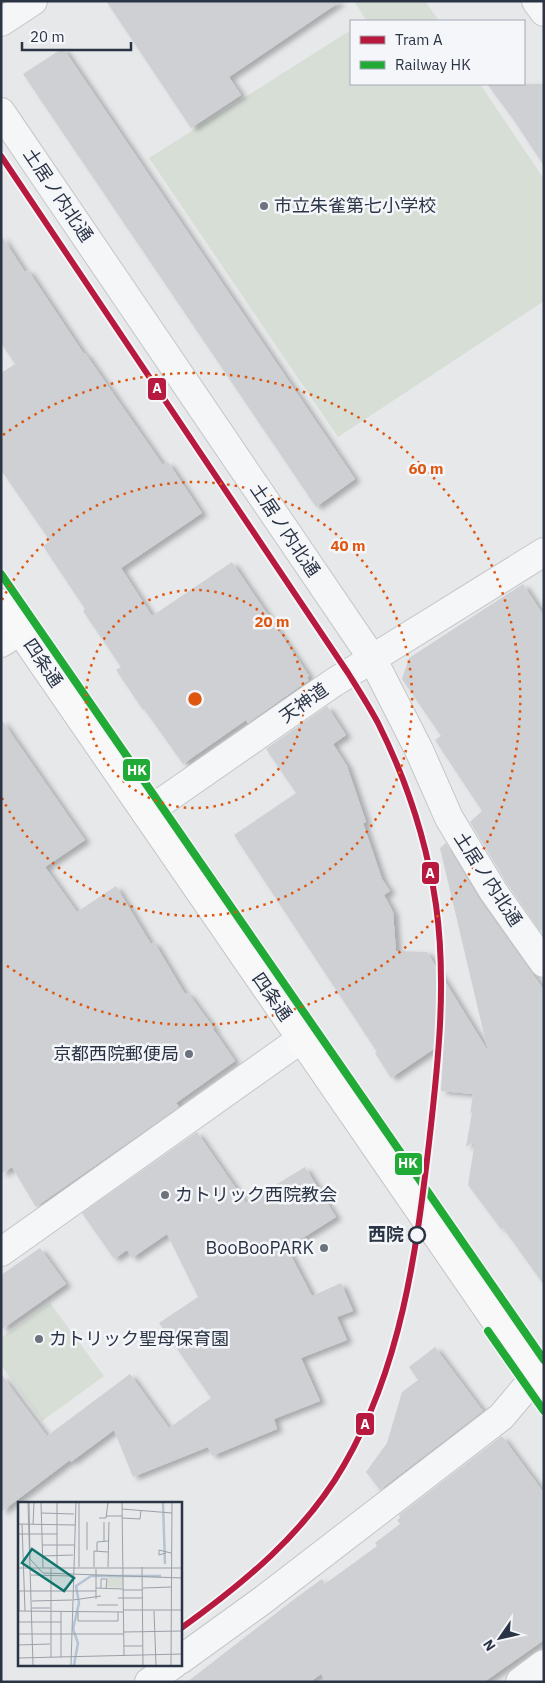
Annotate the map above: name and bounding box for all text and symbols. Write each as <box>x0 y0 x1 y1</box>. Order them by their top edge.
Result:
scale bar <box>22 20 131 52</box>
legend <box>350 20 525 85</box>
text: 20 m <box>30 27 65 46</box>
text: Tram A <box>395 30 443 49</box>
text: Railway HK <box>395 55 471 74</box>
street label: 土居ノ内北通 <box>19 144 98 246</box>
place label: 市立朱雀第七小学校 <box>274 194 436 217</box>
marker: 市立朱雀第七小学校 <box>258 200 270 212</box>
line badge: A <box>147 377 167 401</box>
text: A <box>152 379 162 397</box>
text: 60 m <box>409 459 443 478</box>
street label: 土居ノ内北通 <box>246 479 325 581</box>
text: 40 m <box>331 536 365 555</box>
text: 20 m <box>255 612 289 631</box>
street label: 四条通 <box>19 634 68 692</box>
street label: 天神道 <box>275 678 332 727</box>
centre of rings <box>186 690 204 708</box>
line badge: HK <box>122 758 151 782</box>
text: HK <box>127 761 147 779</box>
street label: 土居ノ内北通 <box>449 827 527 930</box>
line badge: A <box>421 861 440 885</box>
text: A <box>425 864 435 882</box>
street label: 四条通 <box>248 968 297 1025</box>
place label: 京都西院郵便局 <box>53 1042 179 1065</box>
marker: 京都西院郵便局 <box>183 1048 195 1060</box>
line badge: HK <box>394 1152 423 1176</box>
text: HK <box>398 1154 418 1172</box>
place label: カトリック西院教会 <box>175 1183 337 1206</box>
marker: カトリック西院教会 <box>159 1189 171 1201</box>
place label: 西院 <box>368 1223 404 1246</box>
marker: 西院 <box>408 1226 426 1244</box>
place label: BooBooPARK <box>206 1236 315 1259</box>
marker: BooBooPARK <box>318 1242 330 1254</box>
place label: カトリック聖母保育園 <box>49 1327 229 1350</box>
marker: カトリック聖母保育園 <box>33 1333 45 1345</box>
line badge: A <box>355 1412 375 1436</box>
text: A <box>360 1415 370 1433</box>
inset map <box>18 1502 181 1666</box>
north arrow <box>475 1613 525 1663</box>
text: N <box>479 1636 500 1655</box>

